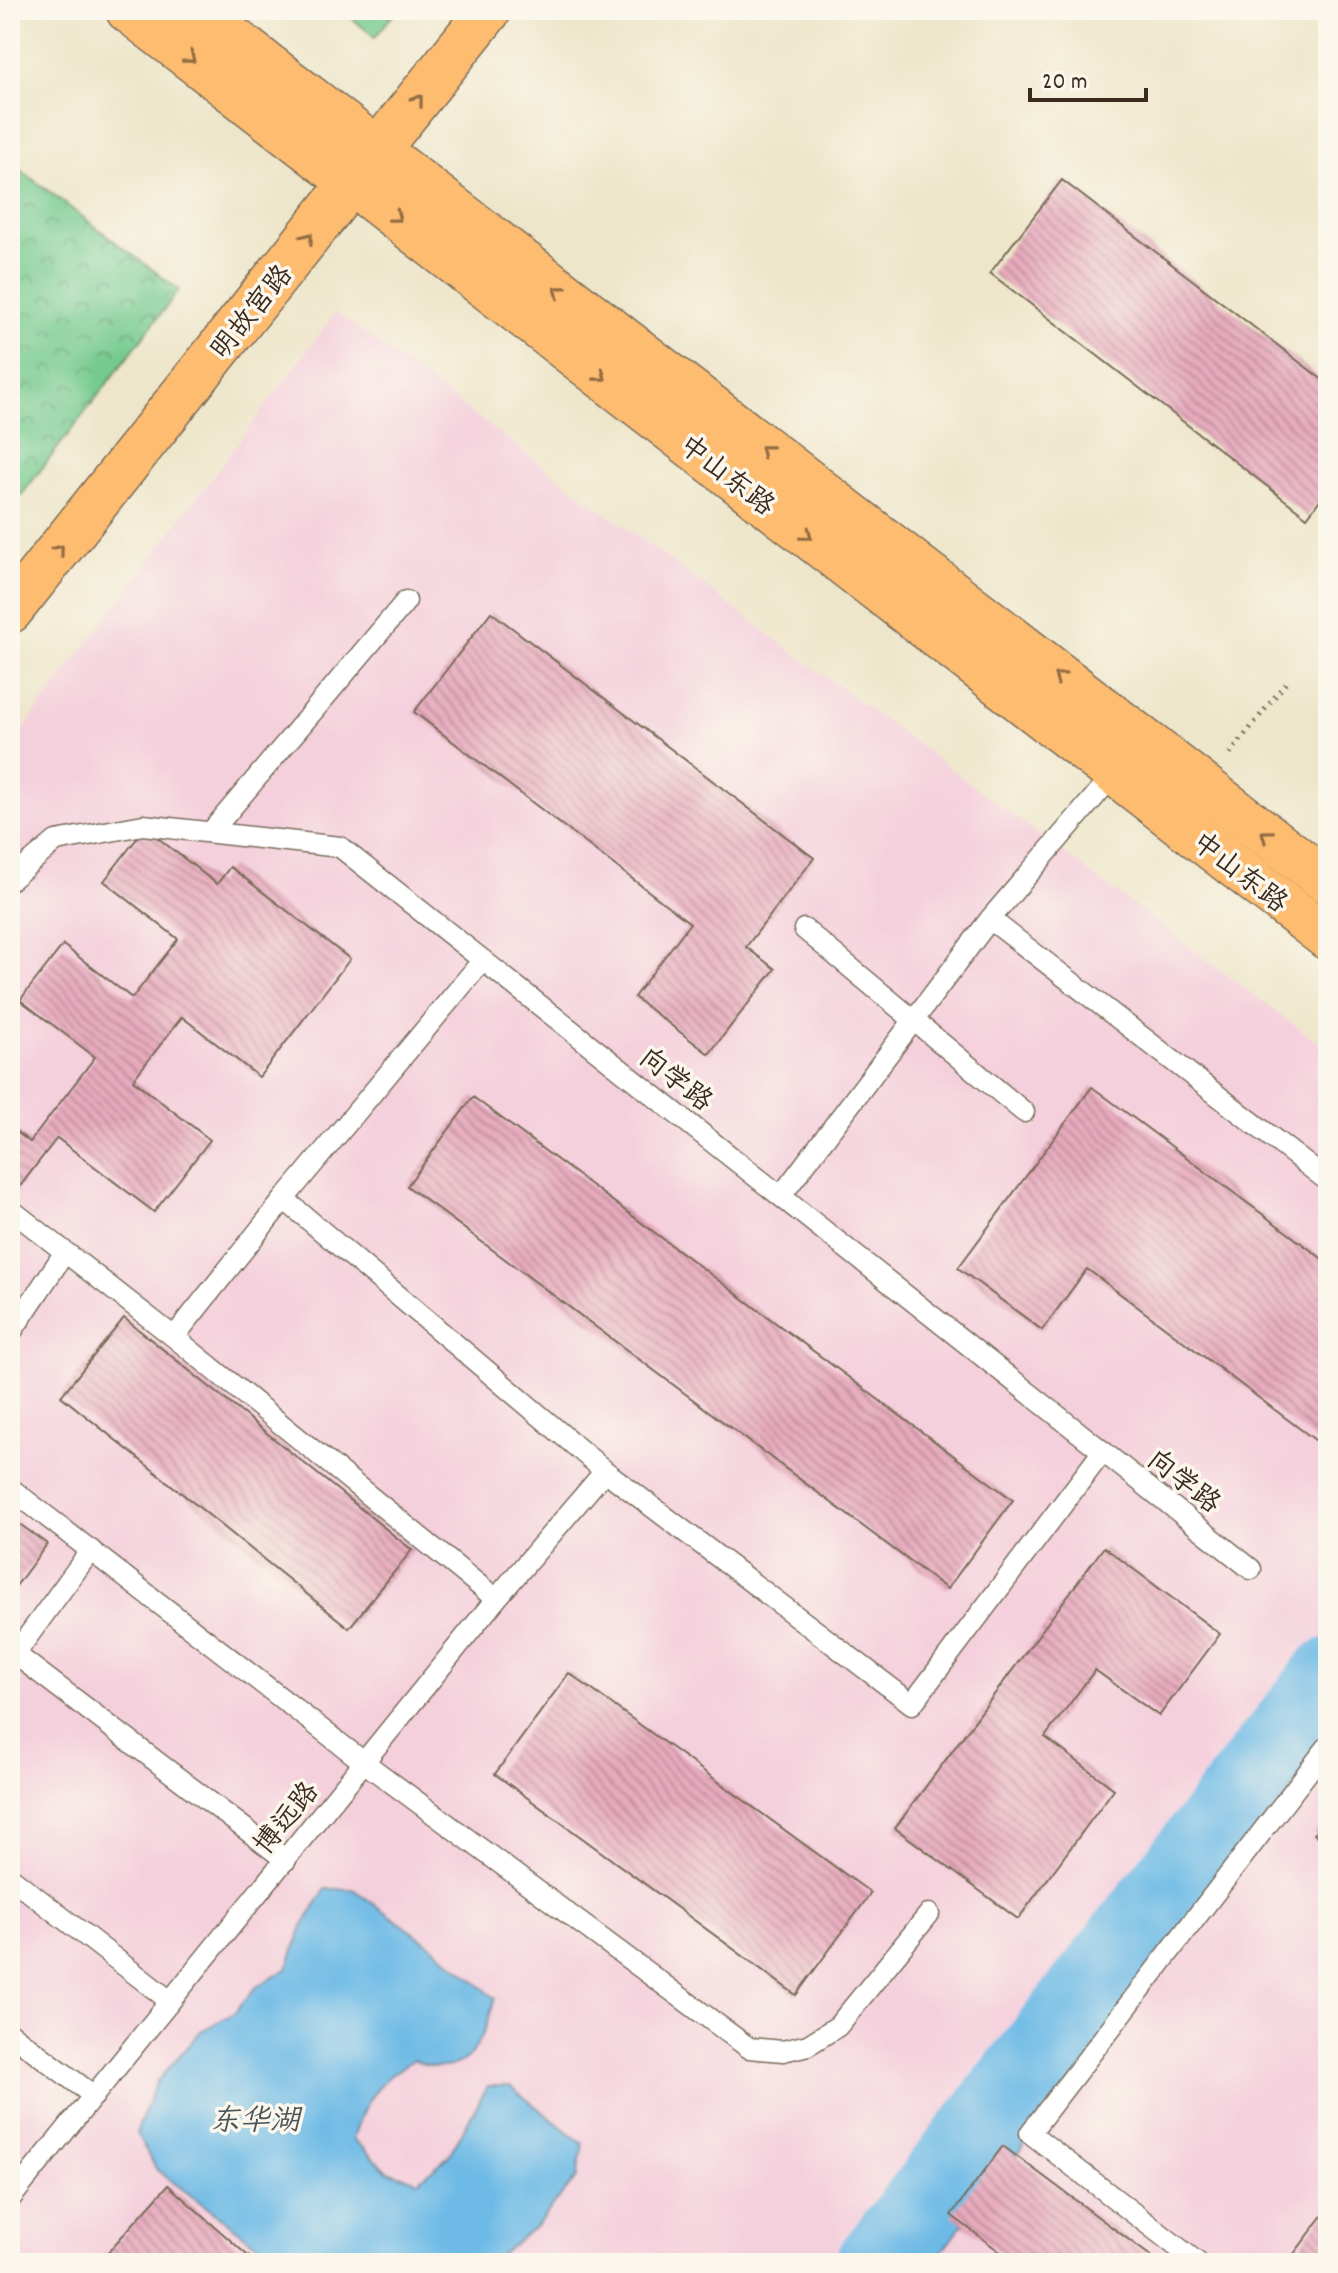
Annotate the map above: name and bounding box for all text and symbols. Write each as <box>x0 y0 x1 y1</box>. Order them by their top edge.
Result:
one-way arrow <box>181 48 196 62</box>
scale bar <box>1030 52 1146 102</box>
text: 20 m <box>1042 66 1088 100</box>
one-way arrow <box>409 94 423 109</box>
one-way arrow <box>387 207 402 221</box>
one-way arrow <box>299 232 313 247</box>
street label: 明故宫路 <box>203 258 305 370</box>
one-way arrow <box>553 286 568 300</box>
one-way arrow <box>592 366 606 381</box>
street label: 中山东路 <box>668 428 781 528</box>
one-way arrow <box>759 445 774 459</box>
one-way arrow <box>798 526 813 540</box>
one-way arrow <box>49 544 63 559</box>
one-way arrow <box>1053 672 1068 686</box>
street label: 中山东路 <box>1181 825 1294 925</box>
one-way arrow <box>1260 830 1275 844</box>
street label: 向学路 <box>629 1040 719 1124</box>
street label: 向学路 <box>1137 1442 1227 1526</box>
street label: 博远路 <box>247 1775 331 1865</box>
water label: 东华湖 <box>210 2102 303 2145</box>

